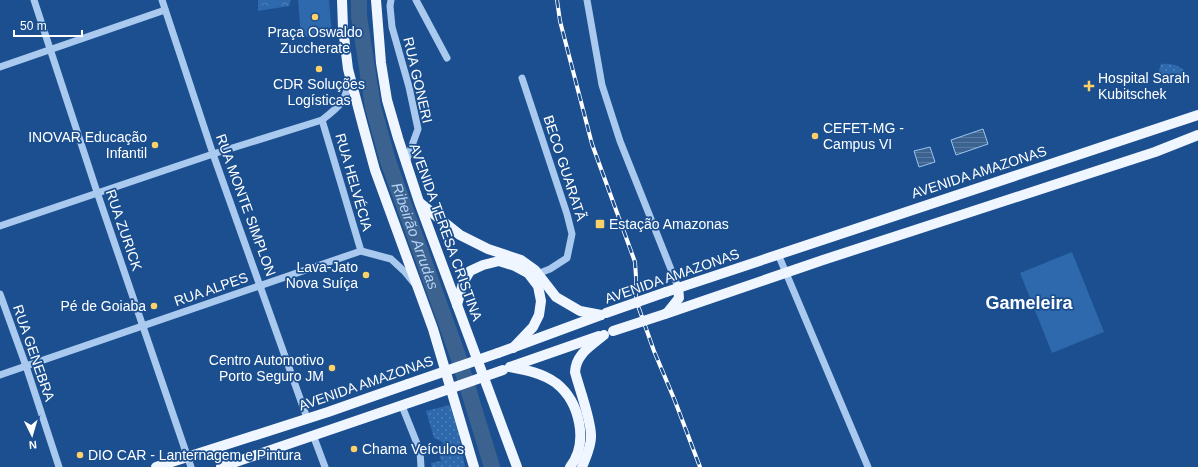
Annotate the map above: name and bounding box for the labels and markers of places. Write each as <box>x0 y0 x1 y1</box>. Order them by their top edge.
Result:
marker: Praça Oswaldo Zuccherate <box>310 12 320 22</box>
place label: Praça Oswaldo Zuccherate <box>268 24 363 56</box>
marker: CDR Soluções Logísticas <box>314 64 324 74</box>
place label: Hospital Sarah Kubitschek <box>1098 70 1190 102</box>
place label: CDR Soluções Logísticas <box>273 76 365 108</box>
marker: Hospital Sarah Kubitschek <box>1083 80 1095 92</box>
place label: CEFET-MG - Campus VI <box>823 120 904 152</box>
place label: INOVAR Educação Infantil <box>28 129 147 161</box>
marker: CEFET-MG - Campus VI <box>810 131 820 141</box>
marker: INOVAR Educação Infantil <box>150 140 160 150</box>
place label: Estação Amazonas <box>609 216 729 232</box>
marker: Estação Amazonas <box>594 218 606 230</box>
place label: Lava-Jato Nova Suíça <box>286 259 358 291</box>
marker: Lava-Jato Nova Suíça <box>361 270 371 280</box>
place label: Pé de Goiaba <box>60 298 146 314</box>
marker: Pé de Goiaba <box>149 301 159 311</box>
place label: Centro Automotivo Porto Seguro JM <box>209 352 324 384</box>
marker: Centro Automotivo Porto Seguro JM <box>327 363 337 373</box>
place label: Chama Veículos <box>362 441 464 457</box>
marker: Chama Veículos <box>349 444 359 454</box>
place label: DIO CAR - Lanternagem e Pintura <box>88 447 301 463</box>
marker: DIO CAR - Lanternagem e Pintura <box>75 450 85 460</box>

